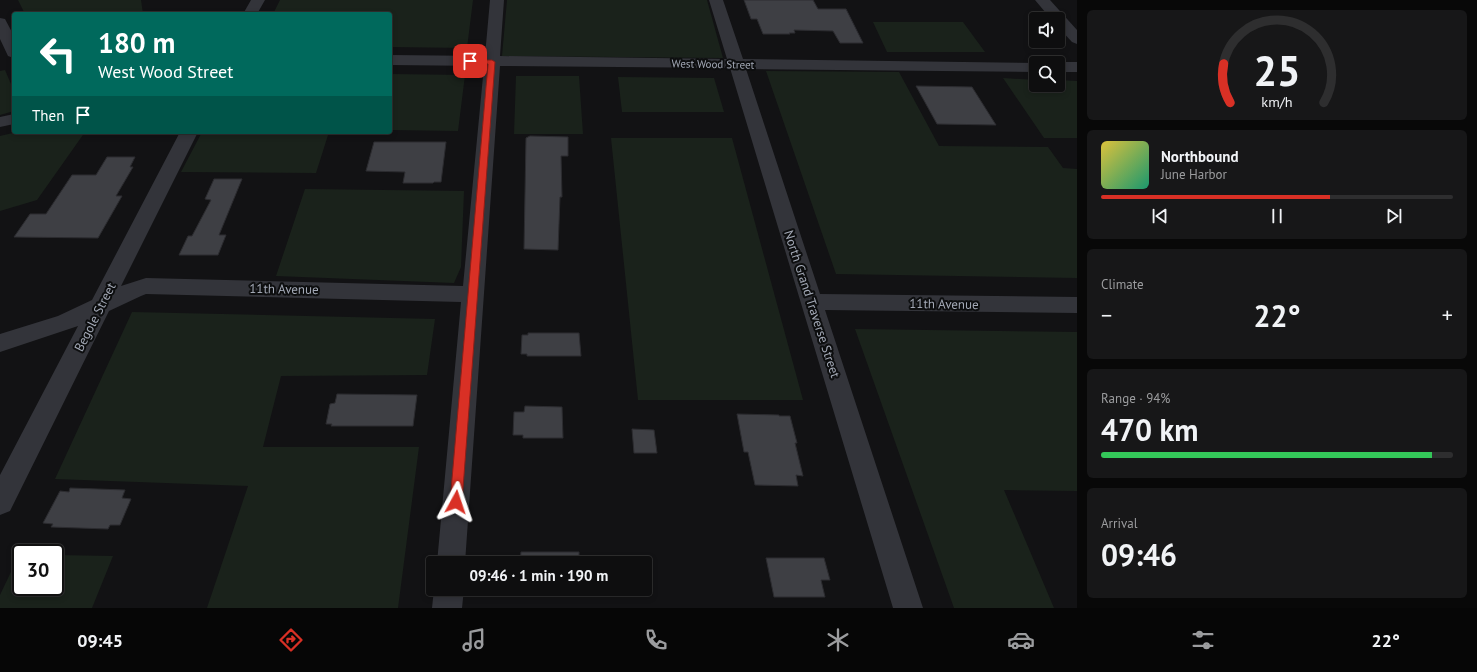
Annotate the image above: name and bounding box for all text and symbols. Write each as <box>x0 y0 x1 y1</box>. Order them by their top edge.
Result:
map controls <box>1029 12 1065 92</box>
button: sound <box>1029 12 1065 48</box>
text: 180 m <box>98 24 175 61</box>
icon: left <box>32 28 84 80</box>
pin <box>453 44 487 78</box>
text: 25 <box>1253 44 1301 97</box>
icon: arrive <box>459 50 481 72</box>
street label: West Wood Street <box>672 56 755 72</box>
button: search <box>1029 56 1065 92</box>
text: West Wood Street <box>98 60 233 83</box>
text: km/h <box>1261 91 1293 110</box>
icon: arrive <box>72 104 94 126</box>
text: Then <box>32 106 64 125</box>
text: Northbound <box>1161 147 1238 166</box>
text: June Harbor <box>1161 166 1227 183</box>
icon: previous <box>1149 205 1171 227</box>
icon: pause <box>1266 205 1288 227</box>
icon: next <box>1383 205 1405 227</box>
street label: North Grand Traverse Street <box>780 228 844 380</box>
text: Climate <box>1101 276 1144 293</box>
street label: Begole Street <box>70 279 120 354</box>
street label: 11th Avenue <box>249 280 319 298</box>
street label: 11th Avenue <box>909 295 979 313</box>
text: 22° <box>1253 296 1301 335</box>
text: − <box>1101 301 1112 329</box>
text: + <box>1442 301 1453 329</box>
text: Range · 94% <box>1101 390 1170 407</box>
text: 470 km <box>1101 410 1199 449</box>
position arrow <box>435 481 477 523</box>
text: Arrival <box>1101 515 1137 532</box>
text: 09:46 <box>1101 535 1177 574</box>
speed limit sign: 30 <box>12 544 64 596</box>
text: 09:46 · 1 min · 190 m <box>470 566 608 585</box>
icon: directions <box>277 626 305 654</box>
icon: music <box>460 626 488 654</box>
icon: phone <box>642 626 670 654</box>
icon: climate <box>824 626 852 654</box>
icon: car <box>1007 626 1035 654</box>
icon: filters <box>1189 626 1217 654</box>
text: 09:45 <box>77 629 123 652</box>
text: 22° <box>1371 629 1400 652</box>

